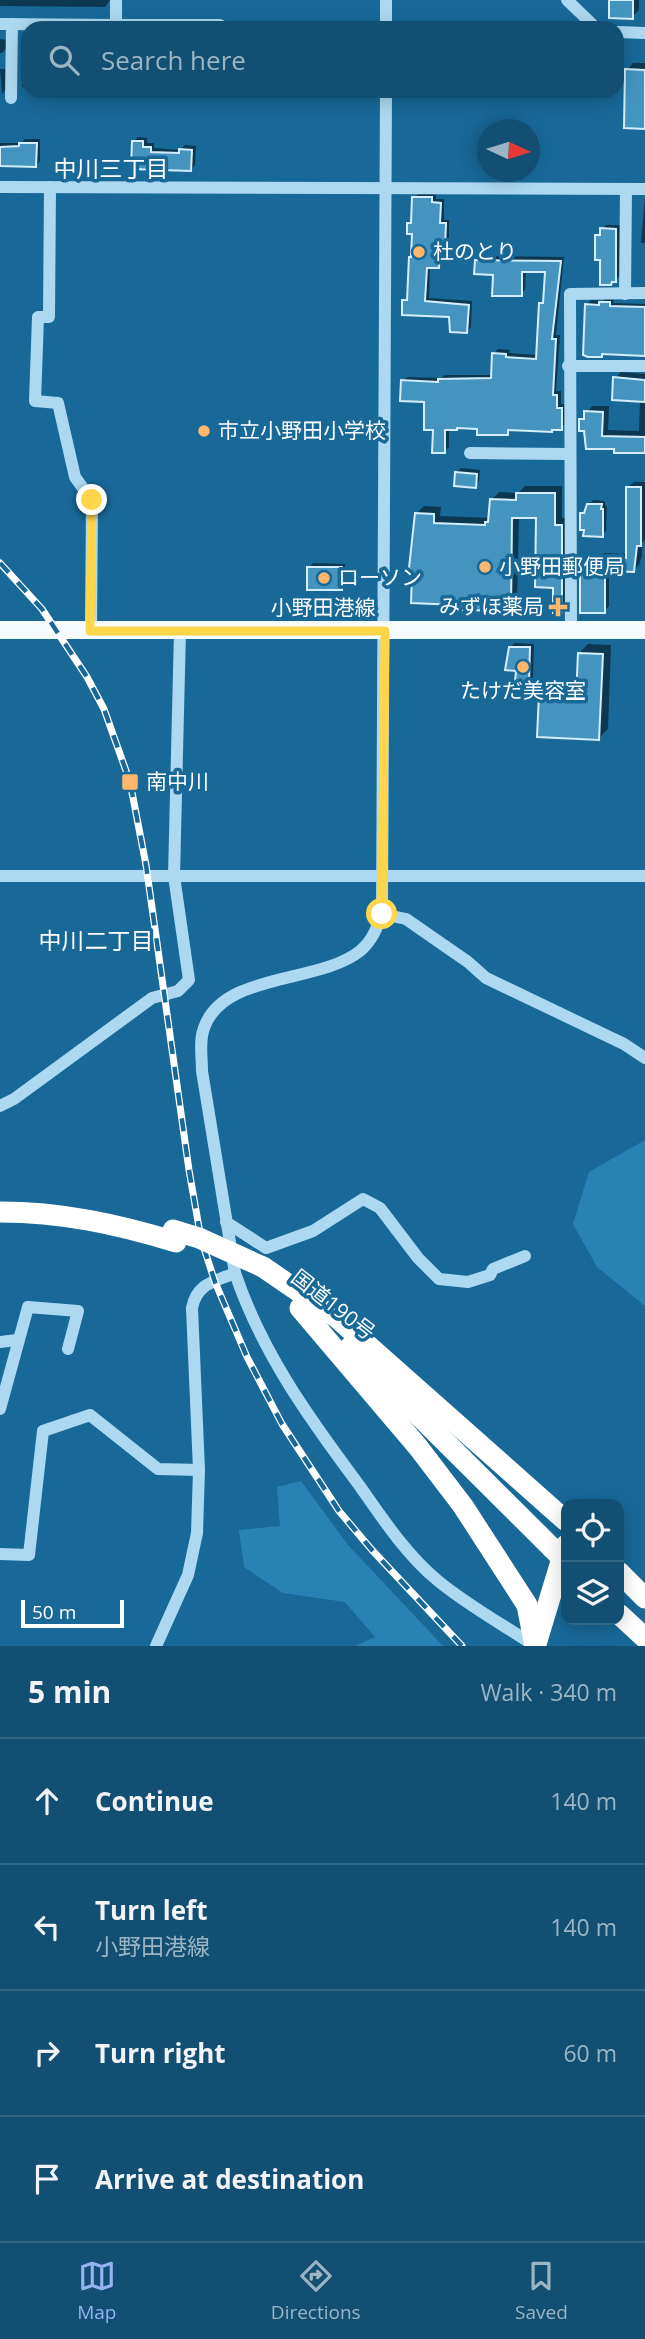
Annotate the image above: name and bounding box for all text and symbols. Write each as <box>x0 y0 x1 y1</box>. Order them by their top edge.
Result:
search box <box>21 21 624 98</box>
icon: search <box>45 41 83 79</box>
text: Search here <box>101 42 246 78</box>
north arrow <box>477 119 540 182</box>
district label: 中川三丁目 <box>54 152 169 184</box>
place label: 杜のとり <box>433 237 517 265</box>
marker: 杜のとり <box>411 244 427 260</box>
place label: 市立小野田小学校 <box>218 416 386 444</box>
marker: 市立小野田小学校 <box>196 423 212 439</box>
route end <box>76 484 107 515</box>
place label: 小野田郵便局 <box>499 552 625 580</box>
marker: 小野田郵便局 <box>477 559 493 575</box>
place label: ローソン <box>338 563 422 591</box>
marker: ローソン <box>316 570 332 586</box>
place label: みずほ薬局 <box>439 592 544 620</box>
street label: 小野田港線 <box>271 593 376 621</box>
marker: みずほ薬局 <box>550 599 566 615</box>
marker: たけだ美容室 <box>515 659 531 675</box>
place label: たけだ美容室 <box>460 676 586 704</box>
place label: 南中川 <box>146 767 209 795</box>
marker: 南中川 <box>120 772 140 792</box>
route start <box>366 898 397 929</box>
district label: 中川二丁目 <box>39 924 154 956</box>
street label: 国道190号 <box>286 1263 381 1346</box>
map controls <box>561 1499 624 1625</box>
button: locate <box>561 1499 624 1562</box>
button: layers <box>561 1562 624 1625</box>
scale bar <box>21 1597 124 1629</box>
text: 50 m <box>32 1599 76 1625</box>
text: 5 min <box>28 1671 111 1712</box>
text: Walk · 340 m <box>480 1676 617 1708</box>
icon: ahead <box>28 1782 66 1820</box>
text: Continue <box>95 1783 214 1819</box>
text: 140 m <box>550 1785 617 1817</box>
text: Turn left <box>95 1892 207 1928</box>
icon: left <box>28 1908 66 1946</box>
text: 140 m <box>550 1911 617 1943</box>
text: 小野田港線 <box>95 1930 210 1962</box>
icon: right <box>28 2034 66 2072</box>
text: Turn right <box>95 2035 226 2071</box>
text: 60 m <box>563 2037 617 2069</box>
icon: arrive <box>28 2160 66 2198</box>
text: Arrive at destination <box>95 2161 364 2197</box>
tab: Map <box>77 2257 116 2325</box>
tab: Directions <box>271 2257 361 2325</box>
tab: Saved <box>515 2257 568 2325</box>

